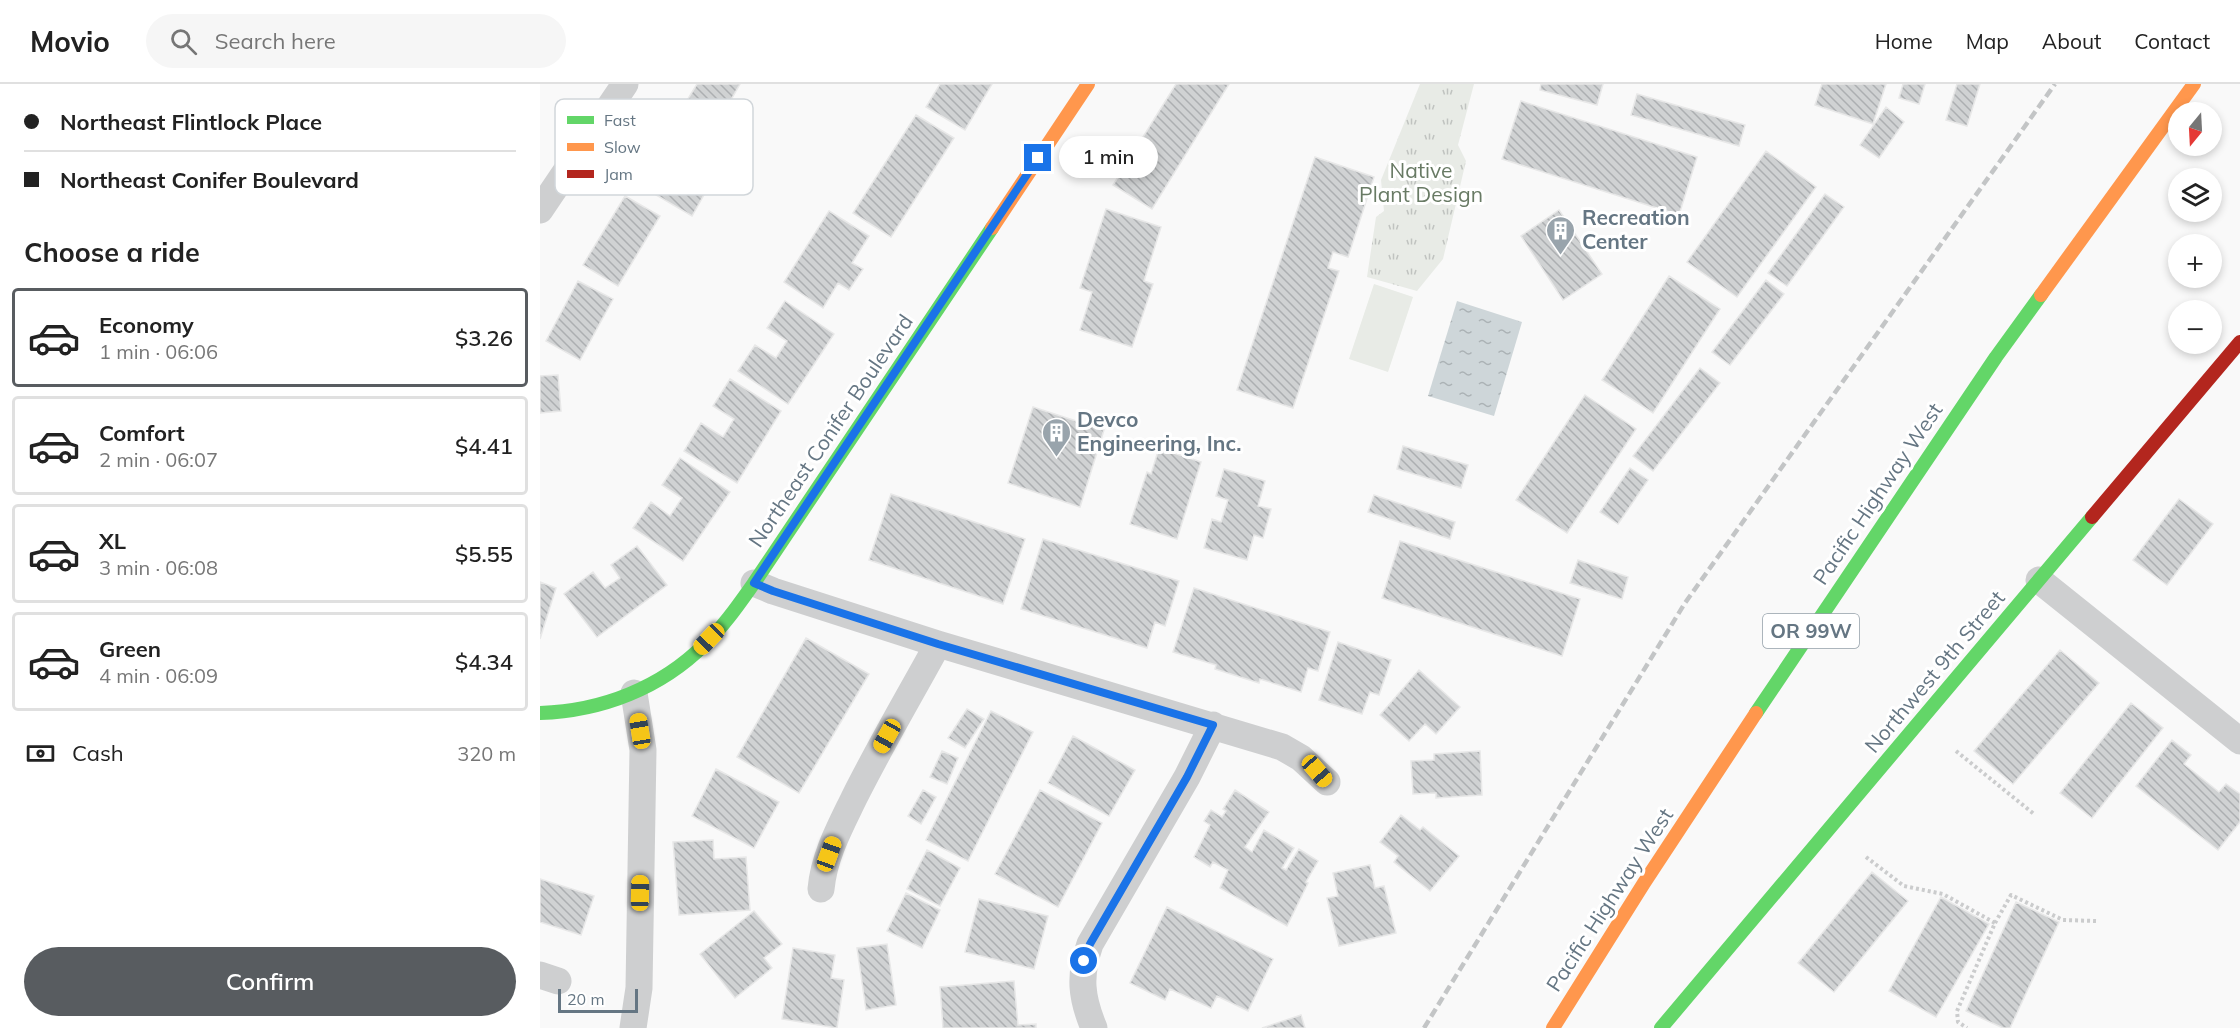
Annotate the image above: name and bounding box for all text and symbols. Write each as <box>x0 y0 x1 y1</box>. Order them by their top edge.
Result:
search box <box>146 14 566 68</box>
text: Movio <box>30 24 110 59</box>
icon: search <box>167 25 200 58</box>
text: Search here <box>215 27 336 55</box>
text: Home <box>1875 28 1933 54</box>
text: Map <box>1966 28 2009 54</box>
text: About <box>2042 28 2101 54</box>
text: Contact <box>2134 28 2210 54</box>
legend <box>555 99 753 195</box>
north arrow <box>2168 102 2222 156</box>
map controls <box>2168 102 2222 354</box>
text: Northeast Flintlock Place <box>60 108 322 136</box>
text: Fast <box>604 110 636 130</box>
text: Slow <box>604 137 641 157</box>
callout: 1 min <box>1059 137 1158 179</box>
route end <box>1024 144 1051 171</box>
text: 1 min <box>1083 144 1134 169</box>
park label: Native Plant Design <box>1359 157 1483 207</box>
text: Jam <box>604 164 633 184</box>
text: Northeast Conifer Boulevard <box>60 166 359 194</box>
button: layers <box>2168 168 2222 222</box>
place label: Recreation Center <box>1582 204 1690 254</box>
building icon: Recreation Center <box>1545 214 1577 256</box>
button: + <box>2168 234 2222 288</box>
text: Choose a ride <box>24 235 200 269</box>
button: − <box>2168 300 2222 354</box>
street label: Northeast Conifer Boulevard <box>742 309 918 552</box>
icon: car <box>27 311 81 365</box>
text: Economy <box>99 311 194 339</box>
text: $3.26 <box>455 324 513 352</box>
text: 1 min · 06:06 <box>99 339 218 364</box>
street label: Pacific Highway West <box>1807 398 1948 589</box>
place label: Devco Engineering, Inc. <box>1077 406 1241 456</box>
building icon: Devco Engineering, Inc. <box>1040 416 1072 458</box>
icon: car <box>27 419 81 473</box>
text: Comfort <box>99 419 185 447</box>
text: $4.41 <box>455 432 513 460</box>
text: 2 min · 06:07 <box>99 447 218 472</box>
icon: car <box>27 527 81 581</box>
text: XL <box>99 527 126 555</box>
text: $5.55 <box>455 540 513 568</box>
text: 3 min · 06:08 <box>99 555 218 580</box>
street label: Northwest 9th Street <box>1859 585 2010 758</box>
road number: OR 99W <box>1763 614 1859 648</box>
car <box>690 620 728 658</box>
icon: car <box>27 635 81 689</box>
text: Green <box>99 635 161 663</box>
text: $4.34 <box>455 648 513 676</box>
text: 4 min · 06:09 <box>99 663 218 688</box>
car <box>628 712 652 750</box>
car <box>870 716 904 756</box>
icon: cash <box>24 737 57 770</box>
text: Cash <box>72 739 124 767</box>
text: 320 m <box>457 741 516 766</box>
car <box>1298 752 1336 790</box>
street label: Pacific Highway West <box>1540 803 1678 996</box>
car <box>814 834 844 874</box>
car <box>631 875 649 911</box>
button: Confirm <box>24 947 516 1016</box>
route start <box>1070 947 1097 974</box>
scale bar <box>558 986 638 1014</box>
text: 20 m <box>567 989 604 1009</box>

